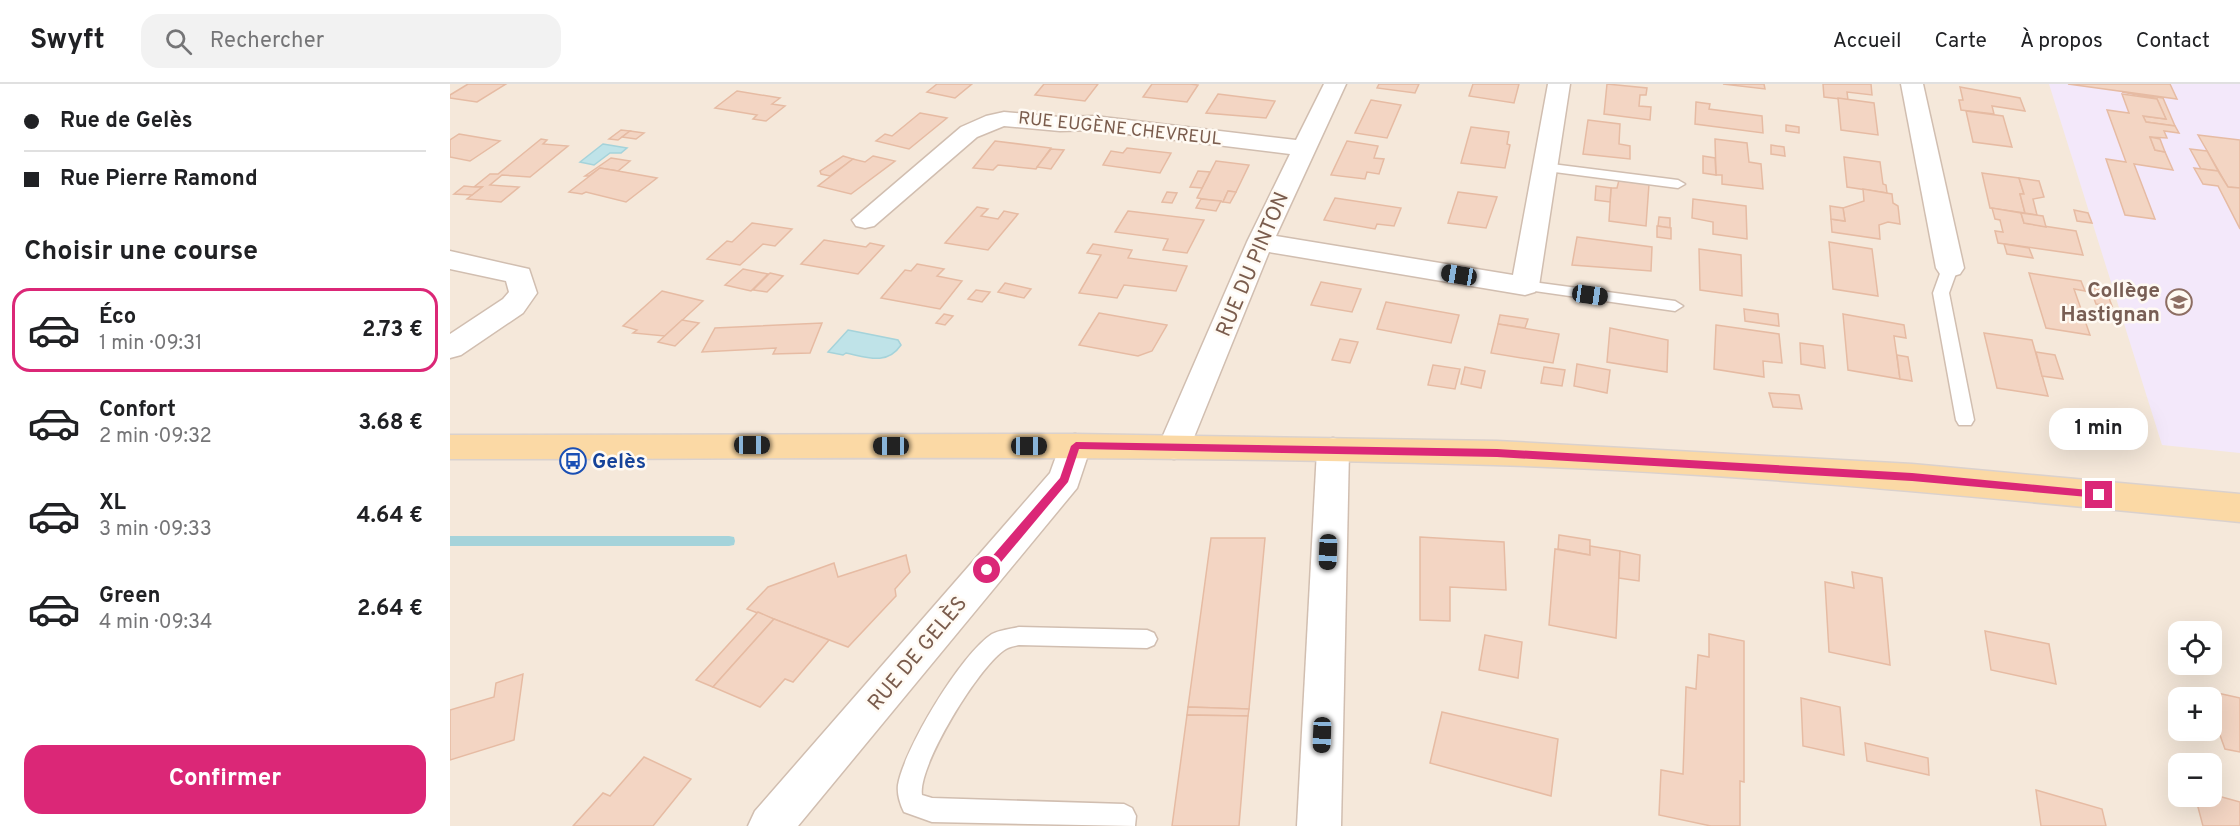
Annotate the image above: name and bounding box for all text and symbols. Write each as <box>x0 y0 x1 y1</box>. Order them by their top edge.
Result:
search box <box>141 14 561 68</box>
text: Swyft <box>30 23 105 59</box>
icon: search <box>162 25 195 58</box>
text: Rechercher <box>210 28 324 55</box>
text: Accueil <box>1833 28 1902 55</box>
text: Carte <box>1935 28 1987 55</box>
text: À propos <box>2020 28 2103 55</box>
text: Contact <box>2136 28 2210 55</box>
street label: RUE EUGÈNE CHEVREUL <box>1017 105 1223 152</box>
text: Rue de Gelès <box>60 108 193 135</box>
text: Rue Pierre Ramond <box>60 166 258 193</box>
street label: RUE DU PINTON <box>1211 188 1296 341</box>
text: Choisir une course <box>24 235 258 269</box>
car <box>1440 263 1478 287</box>
place label: Collège Hastignan <box>2060 278 2160 329</box>
car <box>1571 284 1609 306</box>
school or university icon: Collège Hastignan <box>2164 287 2194 317</box>
icon: car <box>27 303 81 357</box>
text: Éco <box>99 304 136 331</box>
text: 2.73 € <box>362 317 423 344</box>
text: 1 min · 09:31 <box>99 331 203 357</box>
icon: car <box>27 396 81 450</box>
text: Confort <box>99 397 176 424</box>
callout: 1 min <box>2050 408 2148 450</box>
text: 3.68 € <box>358 410 423 437</box>
text: 1 min <box>2074 416 2123 442</box>
text: 2 min · 09:32 <box>99 424 212 450</box>
car <box>734 436 770 454</box>
car <box>873 437 909 455</box>
car <box>1011 437 1047 455</box>
bus stop icon: Gelès <box>558 446 588 476</box>
place label: Gelès <box>592 449 646 476</box>
route end <box>2085 481 2112 508</box>
icon: car <box>27 489 81 543</box>
text: XL <box>99 490 126 517</box>
text: 4.64 € <box>356 503 423 530</box>
text: 3 min · 09:33 <box>99 517 212 543</box>
car <box>1318 534 1338 570</box>
route start <box>973 556 1000 583</box>
icon: car <box>27 582 81 636</box>
text: Green <box>99 583 161 610</box>
street label: RUE DE GELÈS <box>862 591 974 717</box>
text: 2.64 € <box>357 596 423 623</box>
text: 4 min · 09:34 <box>99 610 213 636</box>
map controls <box>2168 621 2222 807</box>
button: locate <box>2168 621 2222 675</box>
button: + <box>2168 687 2222 741</box>
car <box>1312 717 1332 753</box>
button: Confirmer <box>24 745 426 814</box>
button: − <box>2168 753 2222 807</box>

